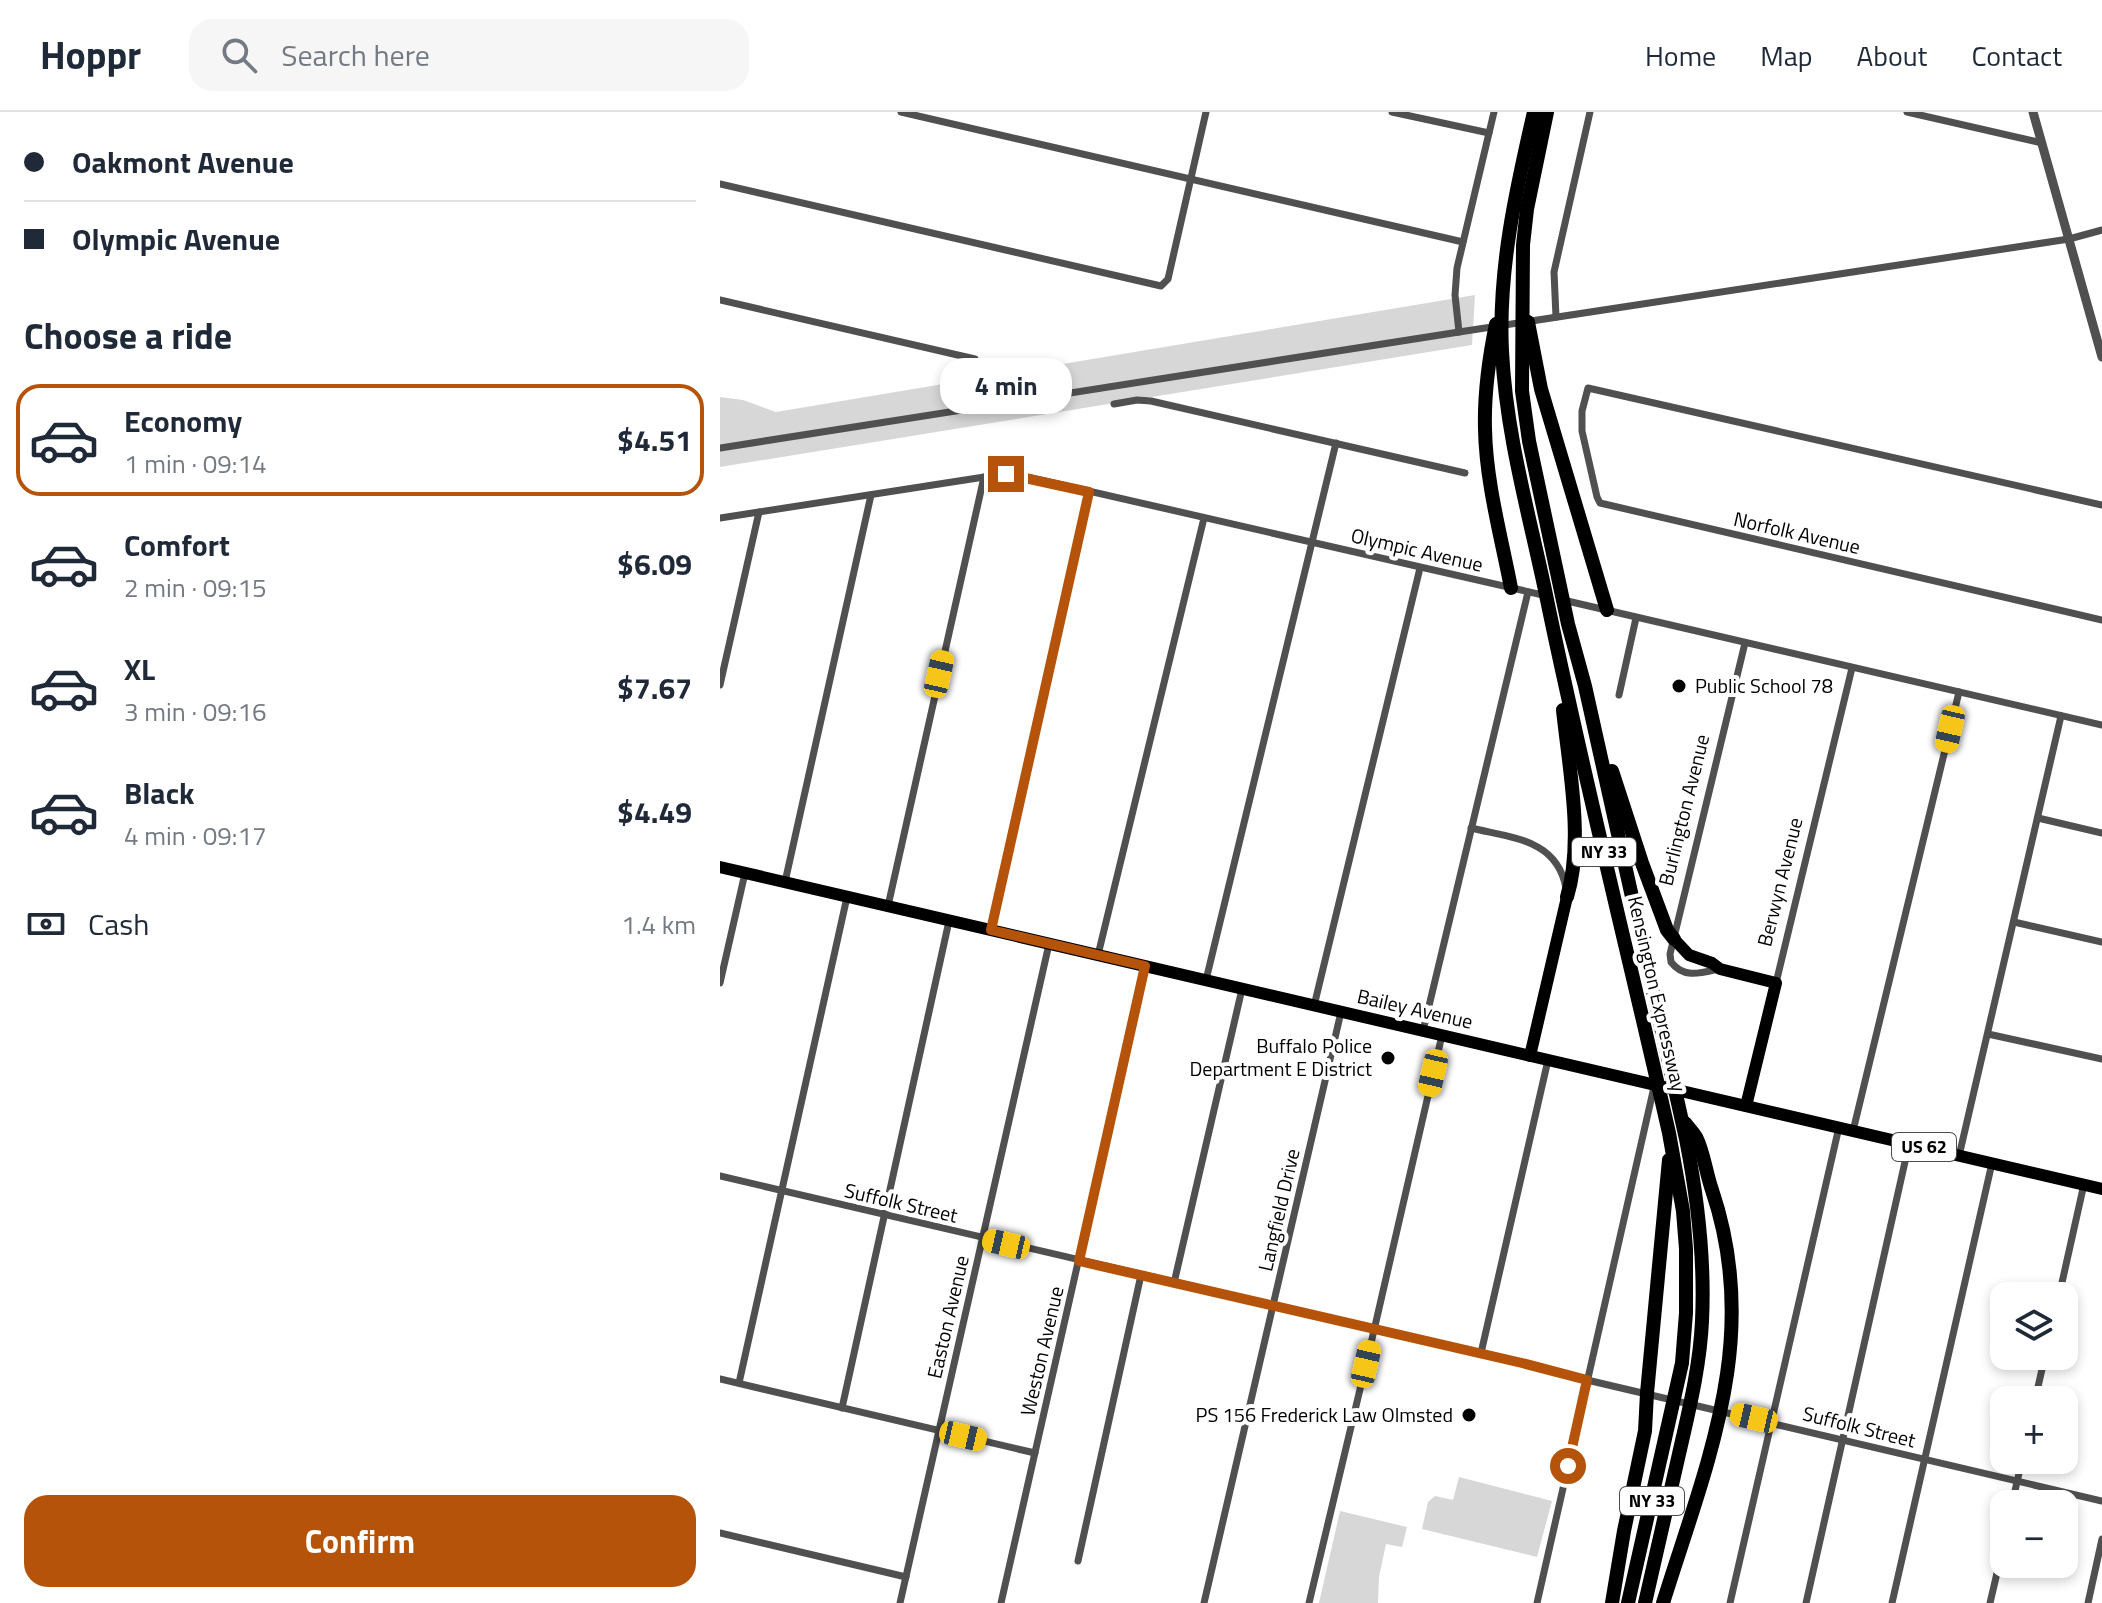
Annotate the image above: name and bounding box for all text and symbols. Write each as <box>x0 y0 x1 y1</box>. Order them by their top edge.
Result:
search box <box>189 19 749 91</box>
text: Hoppr <box>40 26 141 84</box>
text: Search here <box>281 32 430 78</box>
icon: search <box>217 33 261 77</box>
text: Home <box>1645 34 1716 77</box>
text: Map <box>1760 34 1813 77</box>
text: About <box>1857 34 1927 77</box>
text: Contact <box>1971 34 2062 77</box>
text: Oakmont Avenue <box>72 139 294 185</box>
text: Olympic Avenue <box>72 216 280 262</box>
text: Choose a ride <box>24 308 232 363</box>
callout: 4 min <box>940 358 1072 414</box>
text: 4 min <box>974 366 1038 405</box>
text: Economy <box>124 398 242 444</box>
icon: car <box>28 404 100 476</box>
text: $4.51 <box>617 417 692 463</box>
text: 1 min · 09:14 <box>124 444 267 483</box>
route end <box>988 456 1024 492</box>
street label: Norfolk Avenue <box>1731 503 1863 562</box>
street label: Olympic Avenue <box>1348 519 1486 580</box>
text: Comfort <box>124 522 230 568</box>
icon: car <box>28 528 100 600</box>
text: $6.09 <box>617 541 692 587</box>
text: 2 min · 09:15 <box>124 568 267 607</box>
text: XL <box>124 646 155 692</box>
car <box>922 648 956 700</box>
icon: car <box>28 652 100 724</box>
text: $7.67 <box>617 665 692 711</box>
place label: Public School 78 <box>1695 670 1833 701</box>
marker: Public School 78 <box>1670 677 1688 695</box>
text: 3 min · 09:16 <box>124 692 267 731</box>
car <box>1933 703 1967 755</box>
street label: Burlington Avenue <box>1650 731 1717 889</box>
text: Black <box>124 770 195 816</box>
icon: car <box>28 776 100 848</box>
text: $4.49 <box>617 789 692 835</box>
street label: Berwyn Avenue <box>1749 814 1811 950</box>
text: 4 min · 09:17 <box>124 816 267 855</box>
road number: NY 33 <box>1572 838 1636 866</box>
street label: Kensington Expressway <box>1620 893 1695 1095</box>
text: Cash <box>88 901 149 947</box>
icon: cash <box>24 902 68 946</box>
text: 1.4 km <box>621 905 696 944</box>
street label: Bailey Avenue <box>1354 980 1476 1037</box>
place label: Buffalo Police Department E District <box>1189 1030 1372 1084</box>
car <box>1416 1047 1450 1099</box>
marker: Buffalo Police Department E District <box>1379 1049 1397 1067</box>
road number: US 62 <box>1892 1133 1956 1161</box>
street label: Langfield Drive <box>1249 1145 1308 1274</box>
street label: Suffolk Street <box>841 1174 961 1231</box>
car <box>980 1227 1032 1261</box>
street label: Easton Avenue <box>918 1252 977 1382</box>
map controls <box>1990 1282 2078 1578</box>
button: layers <box>1990 1282 2078 1370</box>
street label: Weston Avenue <box>1012 1283 1071 1419</box>
car <box>1349 1338 1383 1390</box>
button: + <box>1990 1386 2078 1474</box>
street label: Suffolk Street <box>1799 1398 1919 1455</box>
place label: PS 156 Frederick Law Olmsted <box>1196 1399 1453 1430</box>
car <box>1728 1401 1780 1435</box>
marker: PS 156 Frederick Law Olmsted <box>1460 1406 1478 1424</box>
car <box>937 1419 989 1453</box>
route start <box>1550 1448 1586 1484</box>
road number: NY 33 <box>1620 1487 1684 1515</box>
button: − <box>1990 1490 2078 1578</box>
button: Confirm <box>24 1495 696 1587</box>

